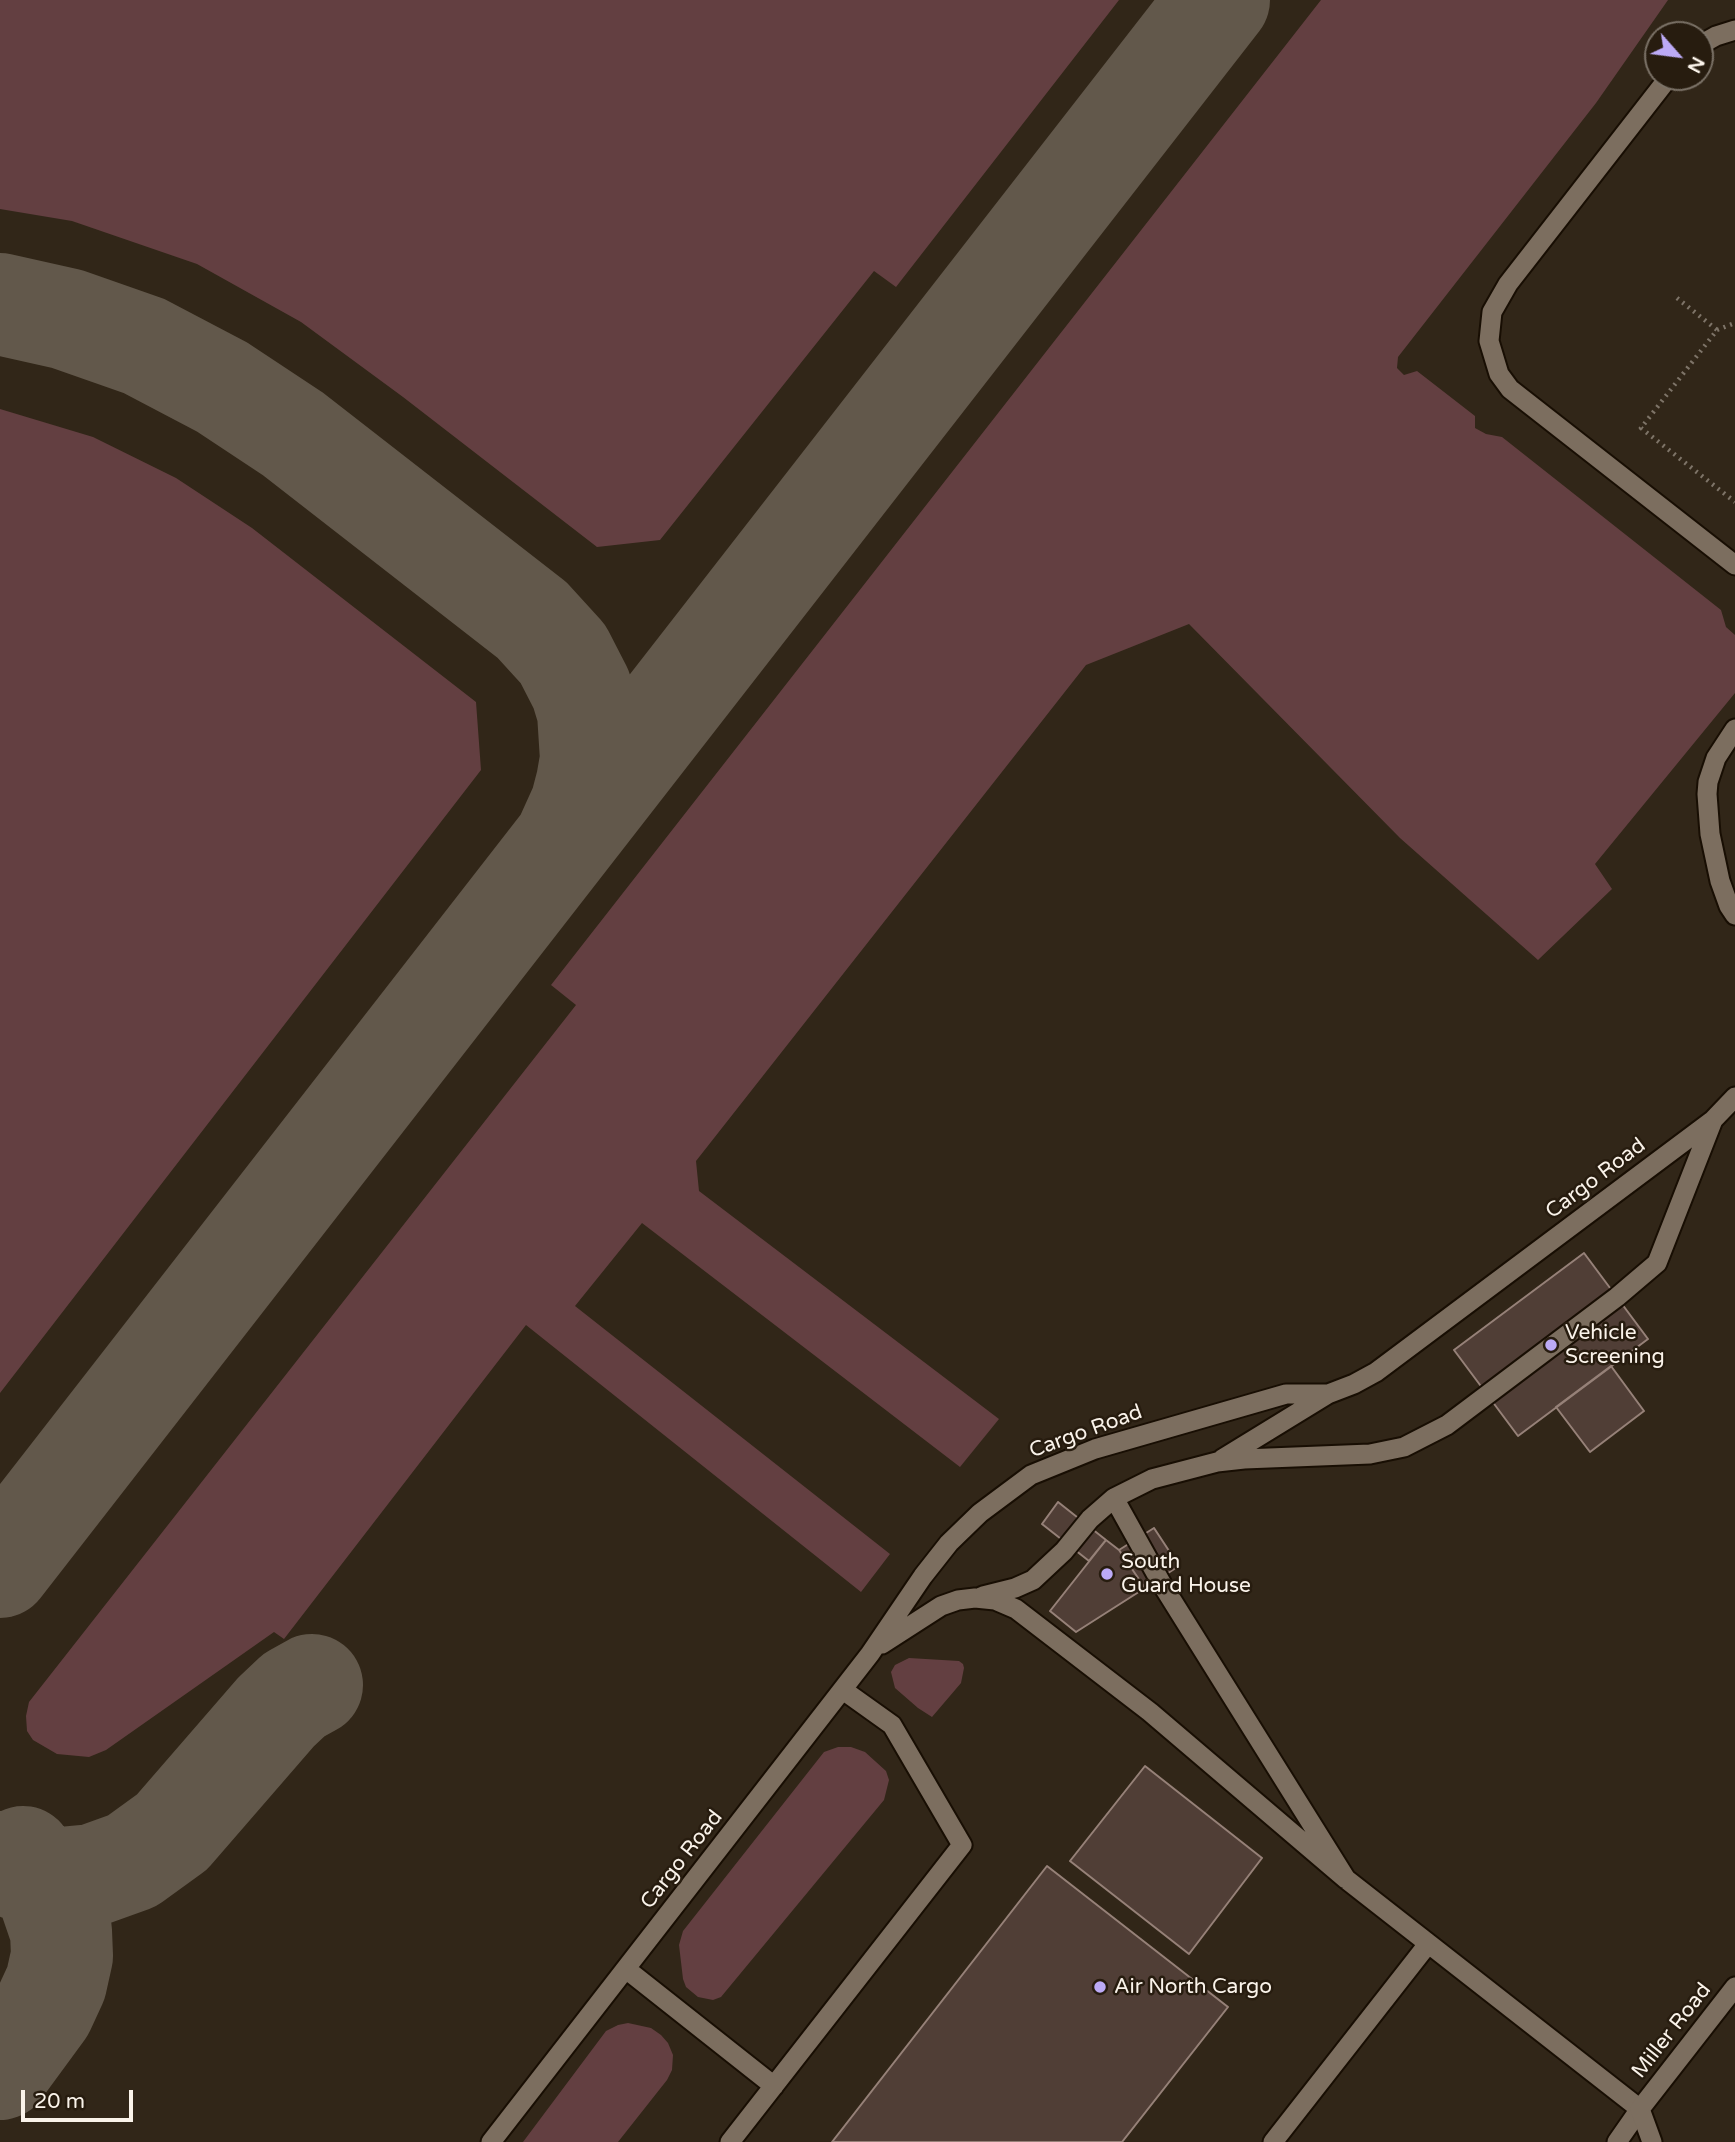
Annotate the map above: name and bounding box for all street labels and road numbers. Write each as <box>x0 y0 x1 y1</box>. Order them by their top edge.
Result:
street label: Cargo Road <box>1541 1133 1651 1225</box>
street label: Cargo Road <box>1026 1400 1146 1464</box>
street label: Cargo Road <box>636 1806 728 1914</box>
street label: Miller Road <box>1627 1978 1717 2084</box>

